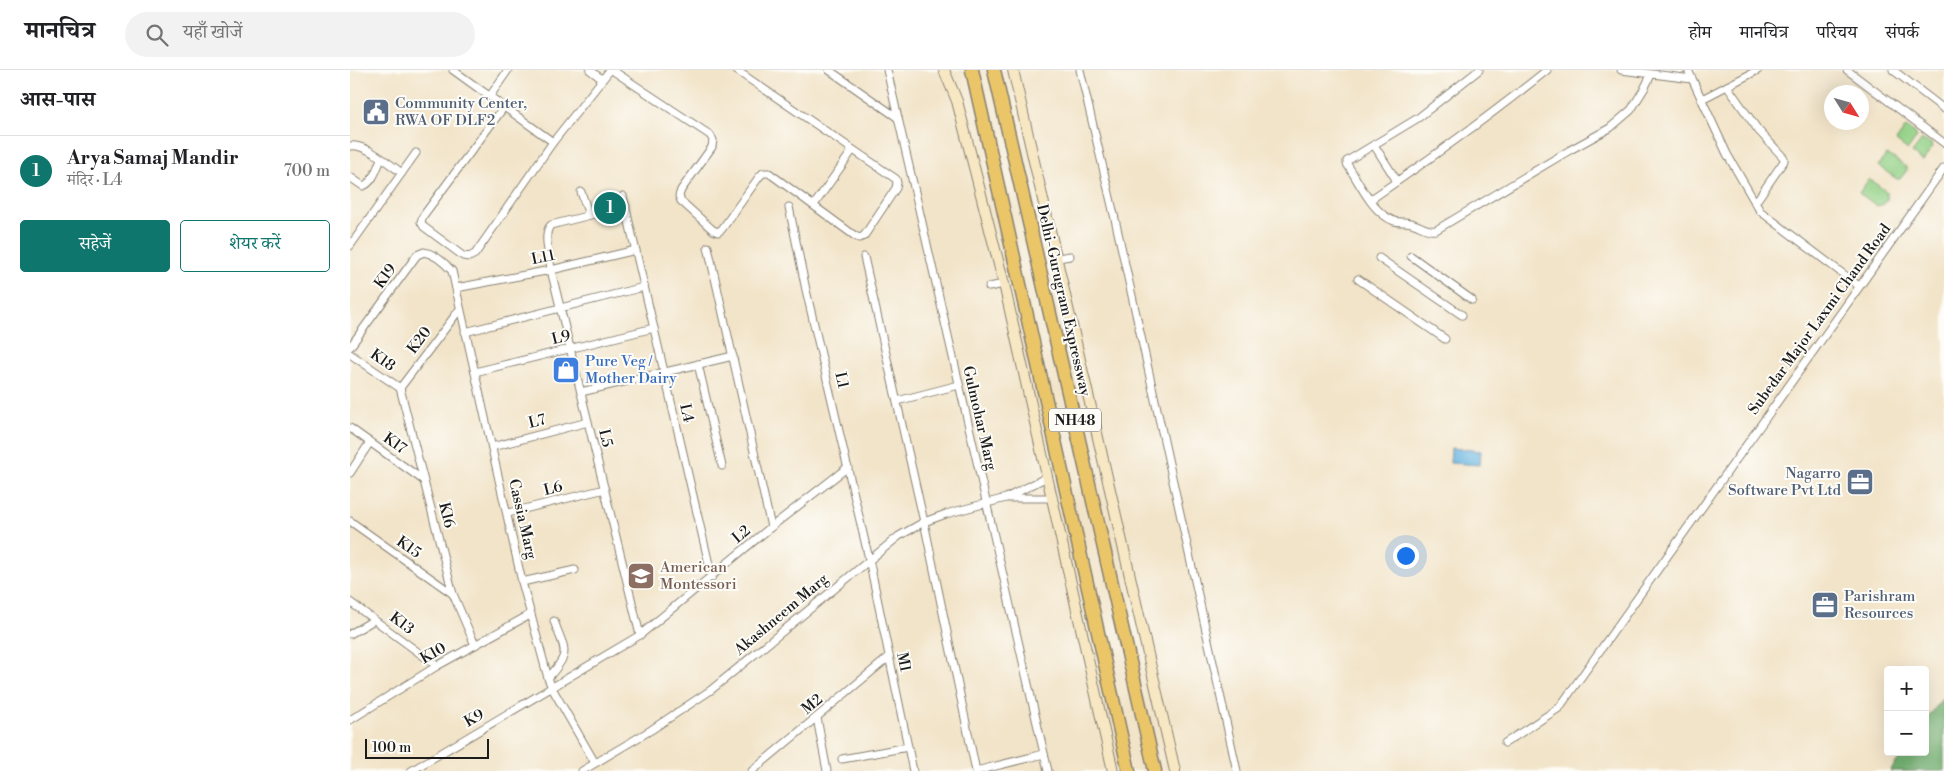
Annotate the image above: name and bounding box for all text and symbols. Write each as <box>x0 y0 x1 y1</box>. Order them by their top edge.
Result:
search box <box>125 12 475 57</box>
text: मानचित्र <box>25 16 95 46</box>
text: यहाँ खोजें <box>183 20 242 44</box>
icon: search <box>143 21 171 49</box>
text: होम <box>1689 21 1712 44</box>
text: मानचित्र <box>1740 21 1788 44</box>
text: परिचय <box>1816 21 1857 44</box>
text: संपर्क <box>1885 21 1919 44</box>
north arrow <box>1824 85 1869 130</box>
text: आस-पास <box>20 87 95 113</box>
place label: Community Center, RWA OF DLF2 <box>395 94 527 130</box>
public building icon: Community Center, RWA OF DLF2 <box>361 97 391 127</box>
text: Arya Samaj Mandir <box>67 146 239 170</box>
text: 1 <box>32 161 40 181</box>
text: 700 m <box>284 161 330 181</box>
text: मंदिर · L4 <box>67 170 123 190</box>
pin: 1 <box>594 189 626 227</box>
street label: Delhi-Gurugram Expressway <box>1032 202 1095 399</box>
button: सहेजें <box>20 220 170 272</box>
button: शेयर करें <box>180 220 330 272</box>
street label: Subedar Major Laxmi Chand Road <box>1744 220 1895 418</box>
street label: L11 <box>530 246 557 269</box>
street label: K19 <box>370 260 401 292</box>
street label: K20 <box>403 323 436 358</box>
street label: L9 <box>550 326 573 349</box>
street label: K18 <box>366 345 399 376</box>
place label: Pure Veg / Mother Dairy <box>585 352 677 388</box>
shop icon: Pure Veg / Mother Dairy <box>551 355 581 385</box>
street label: Gulmohar Marg <box>958 364 1001 472</box>
street label: L1 <box>830 370 853 391</box>
street label: L4 <box>675 402 698 425</box>
road number: NH48 <box>1049 408 1101 432</box>
street label: L7 <box>526 410 548 433</box>
street label: L5 <box>594 427 617 449</box>
street label: K17 <box>379 429 410 458</box>
place label: Nagarro Software Pvt Ltd <box>1728 464 1841 500</box>
office icon: Nagarro Software Pvt Ltd <box>1845 467 1875 497</box>
street label: Cassia Marg <box>504 477 541 561</box>
street label: L6 <box>542 477 565 500</box>
street label: K16 <box>434 500 459 530</box>
street label: L2 <box>728 521 755 548</box>
street label: K15 <box>393 532 425 563</box>
your location <box>1393 543 1419 569</box>
place label: American Montessori <box>659 558 737 594</box>
school or university icon: American Montessori <box>626 561 656 591</box>
street label: Akashneem Marg <box>730 569 832 660</box>
place label: Parishram Resources <box>1844 587 1915 623</box>
office icon: Parishram Resources <box>1810 590 1840 620</box>
street label: K13 <box>386 608 418 639</box>
street label: K10 <box>417 638 450 668</box>
street label: M1 <box>892 650 915 674</box>
map controls <box>1884 666 1929 756</box>
button: + <box>1884 666 1929 711</box>
street label: M2 <box>798 690 827 719</box>
street label: K9 <box>461 705 488 732</box>
button: − <box>1884 711 1929 756</box>
scale bar <box>365 736 489 759</box>
text: 100 m <box>372 739 411 757</box>

